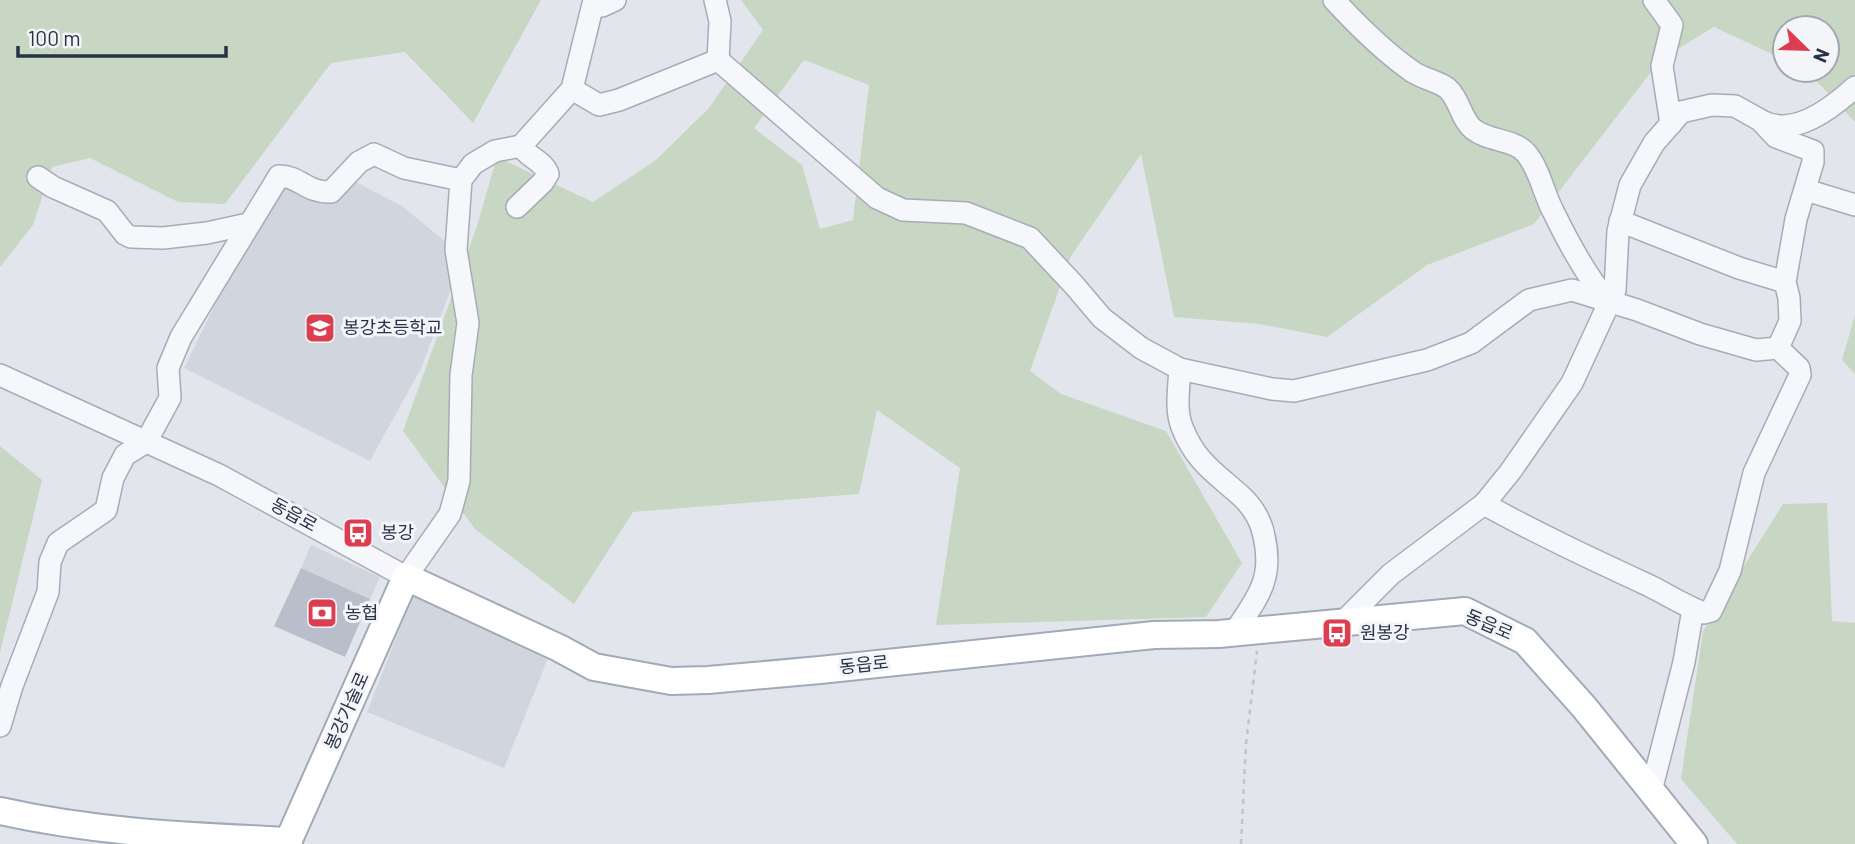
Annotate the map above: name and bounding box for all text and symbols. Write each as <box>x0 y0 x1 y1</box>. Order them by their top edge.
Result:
scale bar <box>18 14 226 58</box>
north arrow <box>1771 14 1841 84</box>
text: 100 m <box>28 25 81 50</box>
text: N <box>1809 46 1835 66</box>
school or university icon: 봉강초등학교 <box>303 311 337 345</box>
place label: 봉강초등학교 <box>343 316 442 338</box>
street label: 동읍로 <box>267 492 322 536</box>
bus stop icon: 봉강 <box>341 516 375 550</box>
place label: 봉강 <box>381 521 414 543</box>
bank icon: 농협 <box>305 596 339 630</box>
place label: 농협 <box>345 601 378 623</box>
street label: 동읍로 <box>1462 604 1517 644</box>
bus stop icon: 원봉강 <box>1320 616 1354 650</box>
place label: 원봉강 <box>1360 621 1410 643</box>
street label: 동읍로 <box>838 650 890 678</box>
street label: 봉강가술로 <box>319 668 373 753</box>

